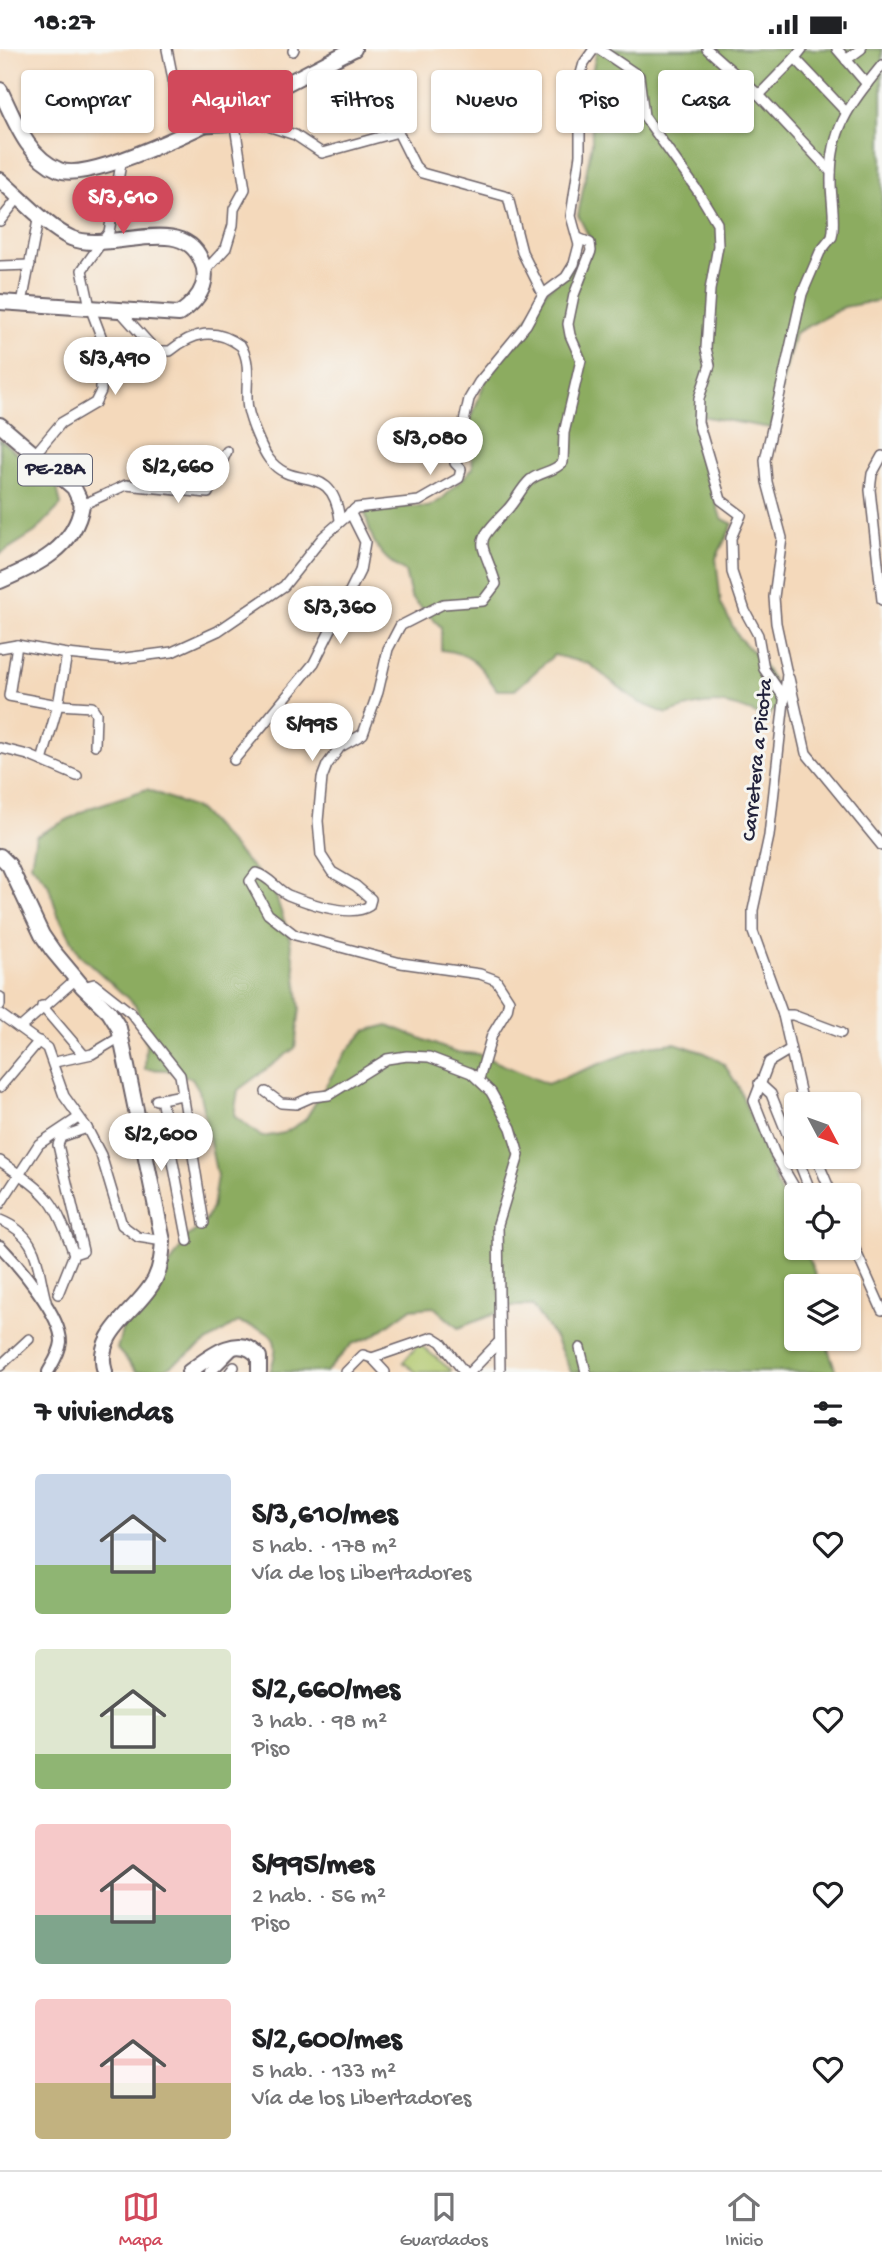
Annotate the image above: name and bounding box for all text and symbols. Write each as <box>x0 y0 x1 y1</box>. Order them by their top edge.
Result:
text: 18:27 <box>35 9 94 40</box>
chip: Comprar <box>21 70 154 133</box>
chip: Alquilar <box>168 70 293 133</box>
chip: Filtros <box>307 70 417 133</box>
chip: Nuevo <box>431 70 542 133</box>
chip: Piso <box>556 70 644 133</box>
chip: Casa <box>658 70 754 133</box>
pin: S/3,610 <box>58 177 188 236</box>
text: S/3,610 <box>88 185 158 212</box>
pin: S/3,490 <box>50 337 180 397</box>
text: S/3,490 <box>80 346 150 373</box>
pin: S/3,080 <box>365 417 495 477</box>
text: S/3,080 <box>393 426 467 453</box>
pin: S/2,660 <box>113 445 243 505</box>
text: S/2,660 <box>142 454 214 481</box>
road number: PE-28A <box>18 455 92 485</box>
pin: S/3,360 <box>275 587 405 646</box>
text: S/3,360 <box>304 595 376 622</box>
street label: Carretera a Picota <box>738 676 780 842</box>
pin: S/995 <box>263 703 361 763</box>
text: S/995 <box>286 712 338 739</box>
north arrow <box>784 1092 861 1169</box>
map controls <box>784 1092 861 1351</box>
pin: S/2,600 <box>96 1113 226 1173</box>
text: S/2,600 <box>125 1122 197 1149</box>
button: locate <box>784 1183 861 1260</box>
button: layers <box>784 1274 861 1351</box>
icon: filters <box>809 1395 847 1433</box>
text: 7 viviendas <box>35 1397 172 1432</box>
text: S/3,610/mes <box>252 1499 398 1534</box>
icon: home <box>91 1502 175 1586</box>
icon: heart <box>809 1525 847 1563</box>
text: 5 hab. · 178 m² <box>252 1534 397 1561</box>
text: Vía de los Libertadores <box>252 1561 471 1588</box>
text: S/2,660/mes <box>252 1674 400 1709</box>
icon: home <box>91 1677 175 1761</box>
icon: heart <box>809 1700 847 1738</box>
text: 3 hab. · 98 m² <box>252 1709 387 1736</box>
text: Piso <box>252 1736 290 1763</box>
text: S/995/mes <box>252 1849 374 1884</box>
icon: home <box>91 1852 175 1936</box>
icon: heart <box>809 1875 847 1913</box>
text: 2 hab. · 56 m² <box>252 1884 386 1911</box>
text: Piso <box>252 1911 290 1938</box>
text: S/2,600/mes <box>252 2024 402 2059</box>
icon: home <box>91 2027 175 2111</box>
icon: heart <box>809 2050 847 2088</box>
text: 5 hab. · 133 m² <box>252 2059 396 2086</box>
text: Vía de los Libertadores <box>252 2086 471 2113</box>
tab: Mapa <box>119 2188 162 2253</box>
tab: Guardados <box>400 2188 488 2253</box>
tab: Inicio <box>725 2188 763 2253</box>

